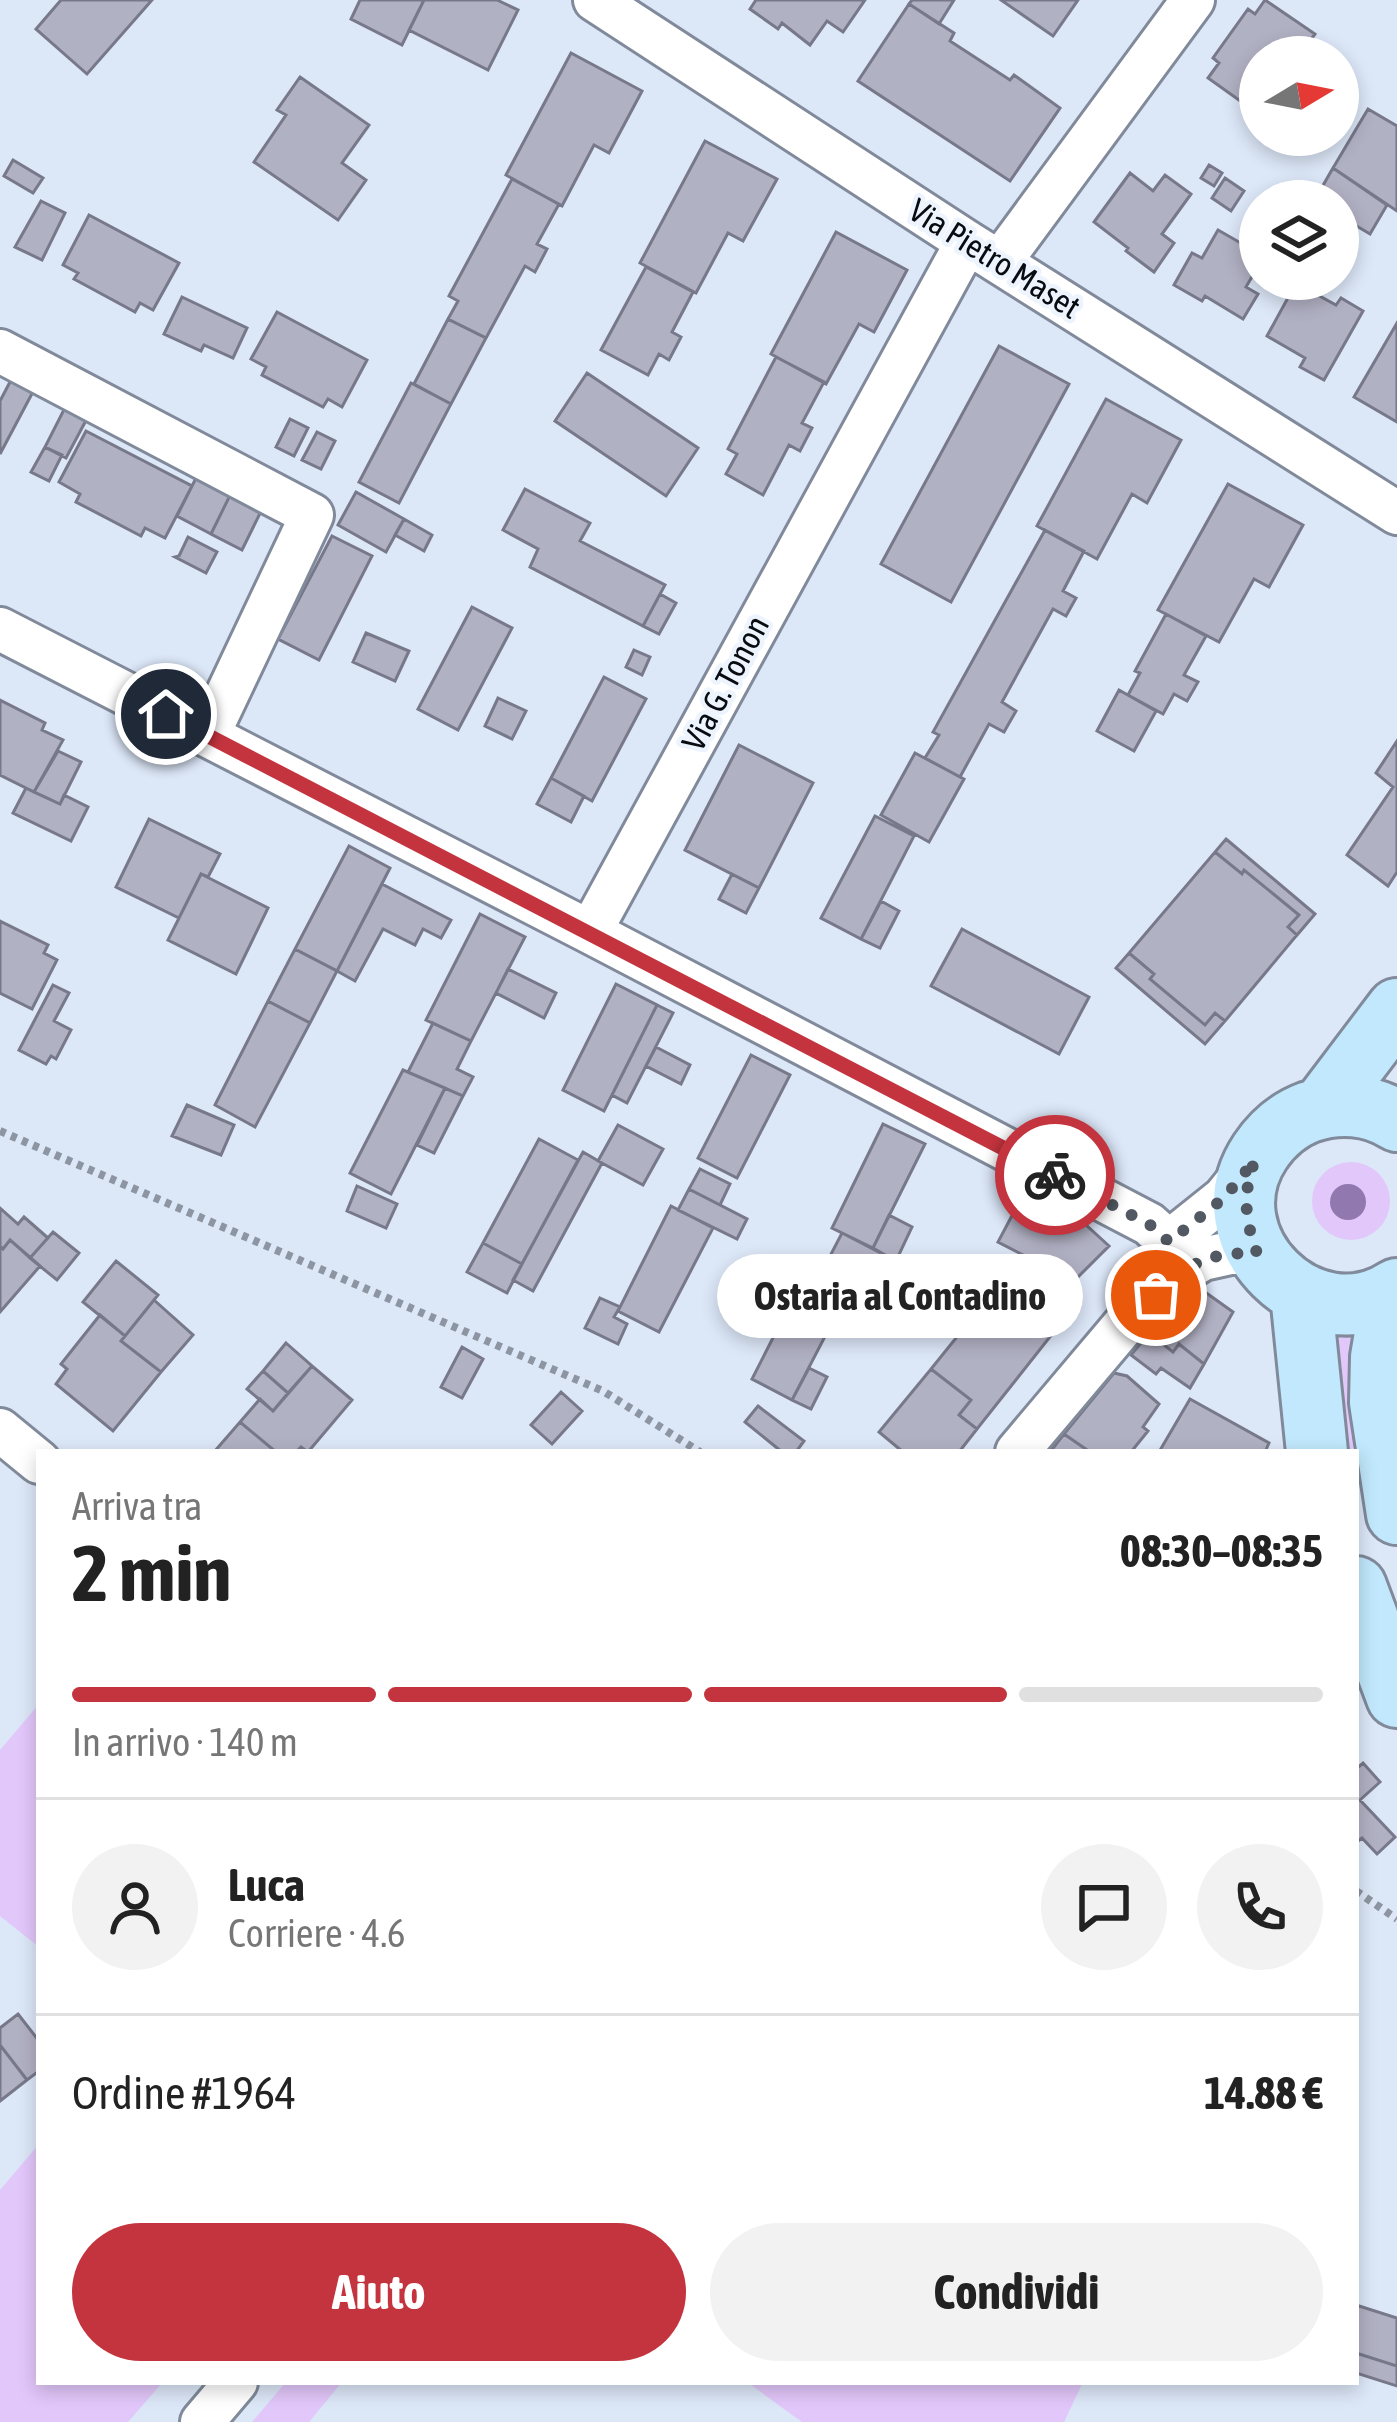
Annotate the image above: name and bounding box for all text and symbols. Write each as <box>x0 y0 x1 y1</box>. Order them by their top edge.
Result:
north arrow <box>1239 36 1359 156</box>
map controls <box>1239 36 1359 300</box>
button: layers <box>1239 180 1359 300</box>
street label: Via Pietro Maset <box>902 190 1088 326</box>
street label: Via G. Tonon <box>674 609 776 757</box>
pin <box>115 663 217 765</box>
icon: home <box>133 681 199 747</box>
courier <box>995 1115 1115 1235</box>
icon: bike <box>1022 1142 1088 1208</box>
pin <box>1105 1244 1207 1346</box>
callout: Ostaria al Contadino <box>718 1253 1084 1337</box>
icon: bag <box>1123 1262 1189 1328</box>
text: Ostaria al Contadino <box>754 1274 1046 1318</box>
text: Arriva tra <box>72 1484 202 1528</box>
text: 08:30–08:35 <box>1120 1525 1323 1577</box>
text: 2 min <box>72 1528 231 1618</box>
text: In arrivo · 140 m <box>72 1720 298 1764</box>
button: person <box>72 1844 198 1970</box>
button: chat <box>1041 1844 1167 1970</box>
button: phone <box>1197 1844 1323 1970</box>
text: Luca <box>228 1859 305 1911</box>
text: Corriere · 4.6 <box>228 1911 405 1955</box>
text: Ordine #1964 <box>72 2067 296 2119</box>
text: 14.88 € <box>1204 2067 1323 2119</box>
button: Aiuto <box>72 2223 686 2361</box>
button: Condividi <box>710 2223 1323 2361</box>

